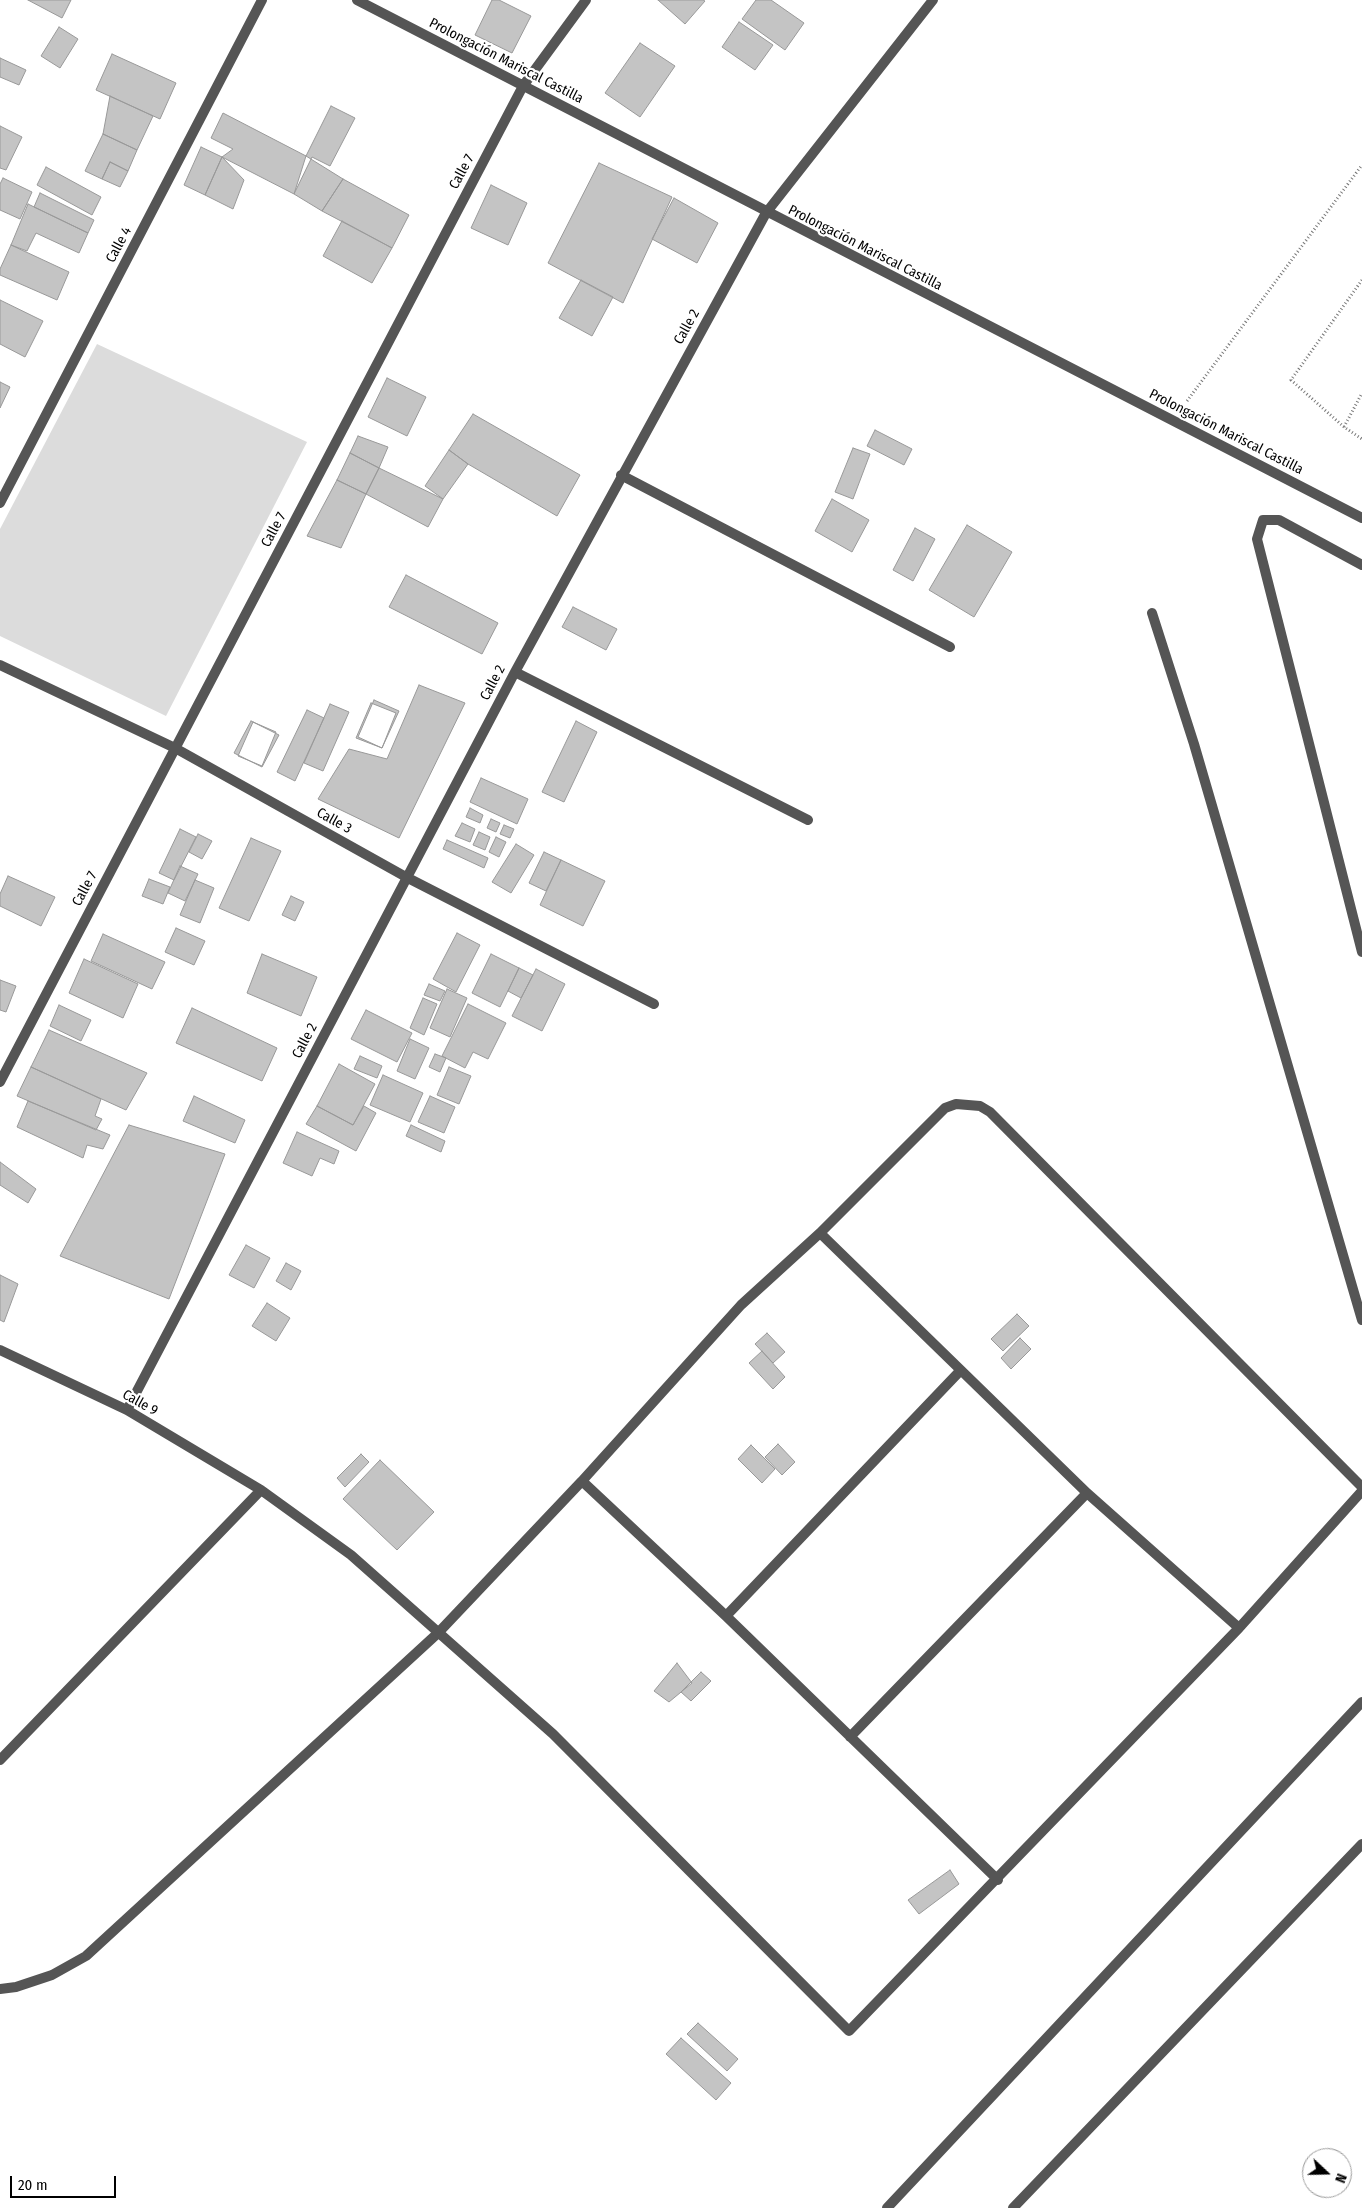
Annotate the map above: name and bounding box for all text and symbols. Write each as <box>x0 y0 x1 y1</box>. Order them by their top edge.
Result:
street label: Prolongación Mariscal Castilla <box>426 15 586 107</box>
street label: Calle 7 <box>446 152 478 192</box>
street label: Prolongación Mariscal Castilla <box>785 202 945 294</box>
street label: Calle 4 <box>103 224 135 266</box>
street label: Calle 2 <box>671 307 703 347</box>
street label: Prolongación Mariscal Castilla <box>1146 386 1306 478</box>
street label: Calle 7 <box>258 510 290 550</box>
street label: Calle 2 <box>477 663 509 703</box>
street label: Calle 3 <box>314 805 354 837</box>
street label: Calle 7 <box>69 869 101 909</box>
street label: Calle 2 <box>289 1021 321 1061</box>
street label: Calle 9 <box>119 1386 161 1420</box>
north arrow <box>1302 2148 1352 2198</box>
scale bar <box>12 2166 119 2198</box>
text: N <box>1331 2171 1350 2185</box>
text: 20 m <box>18 2176 48 2194</box>

